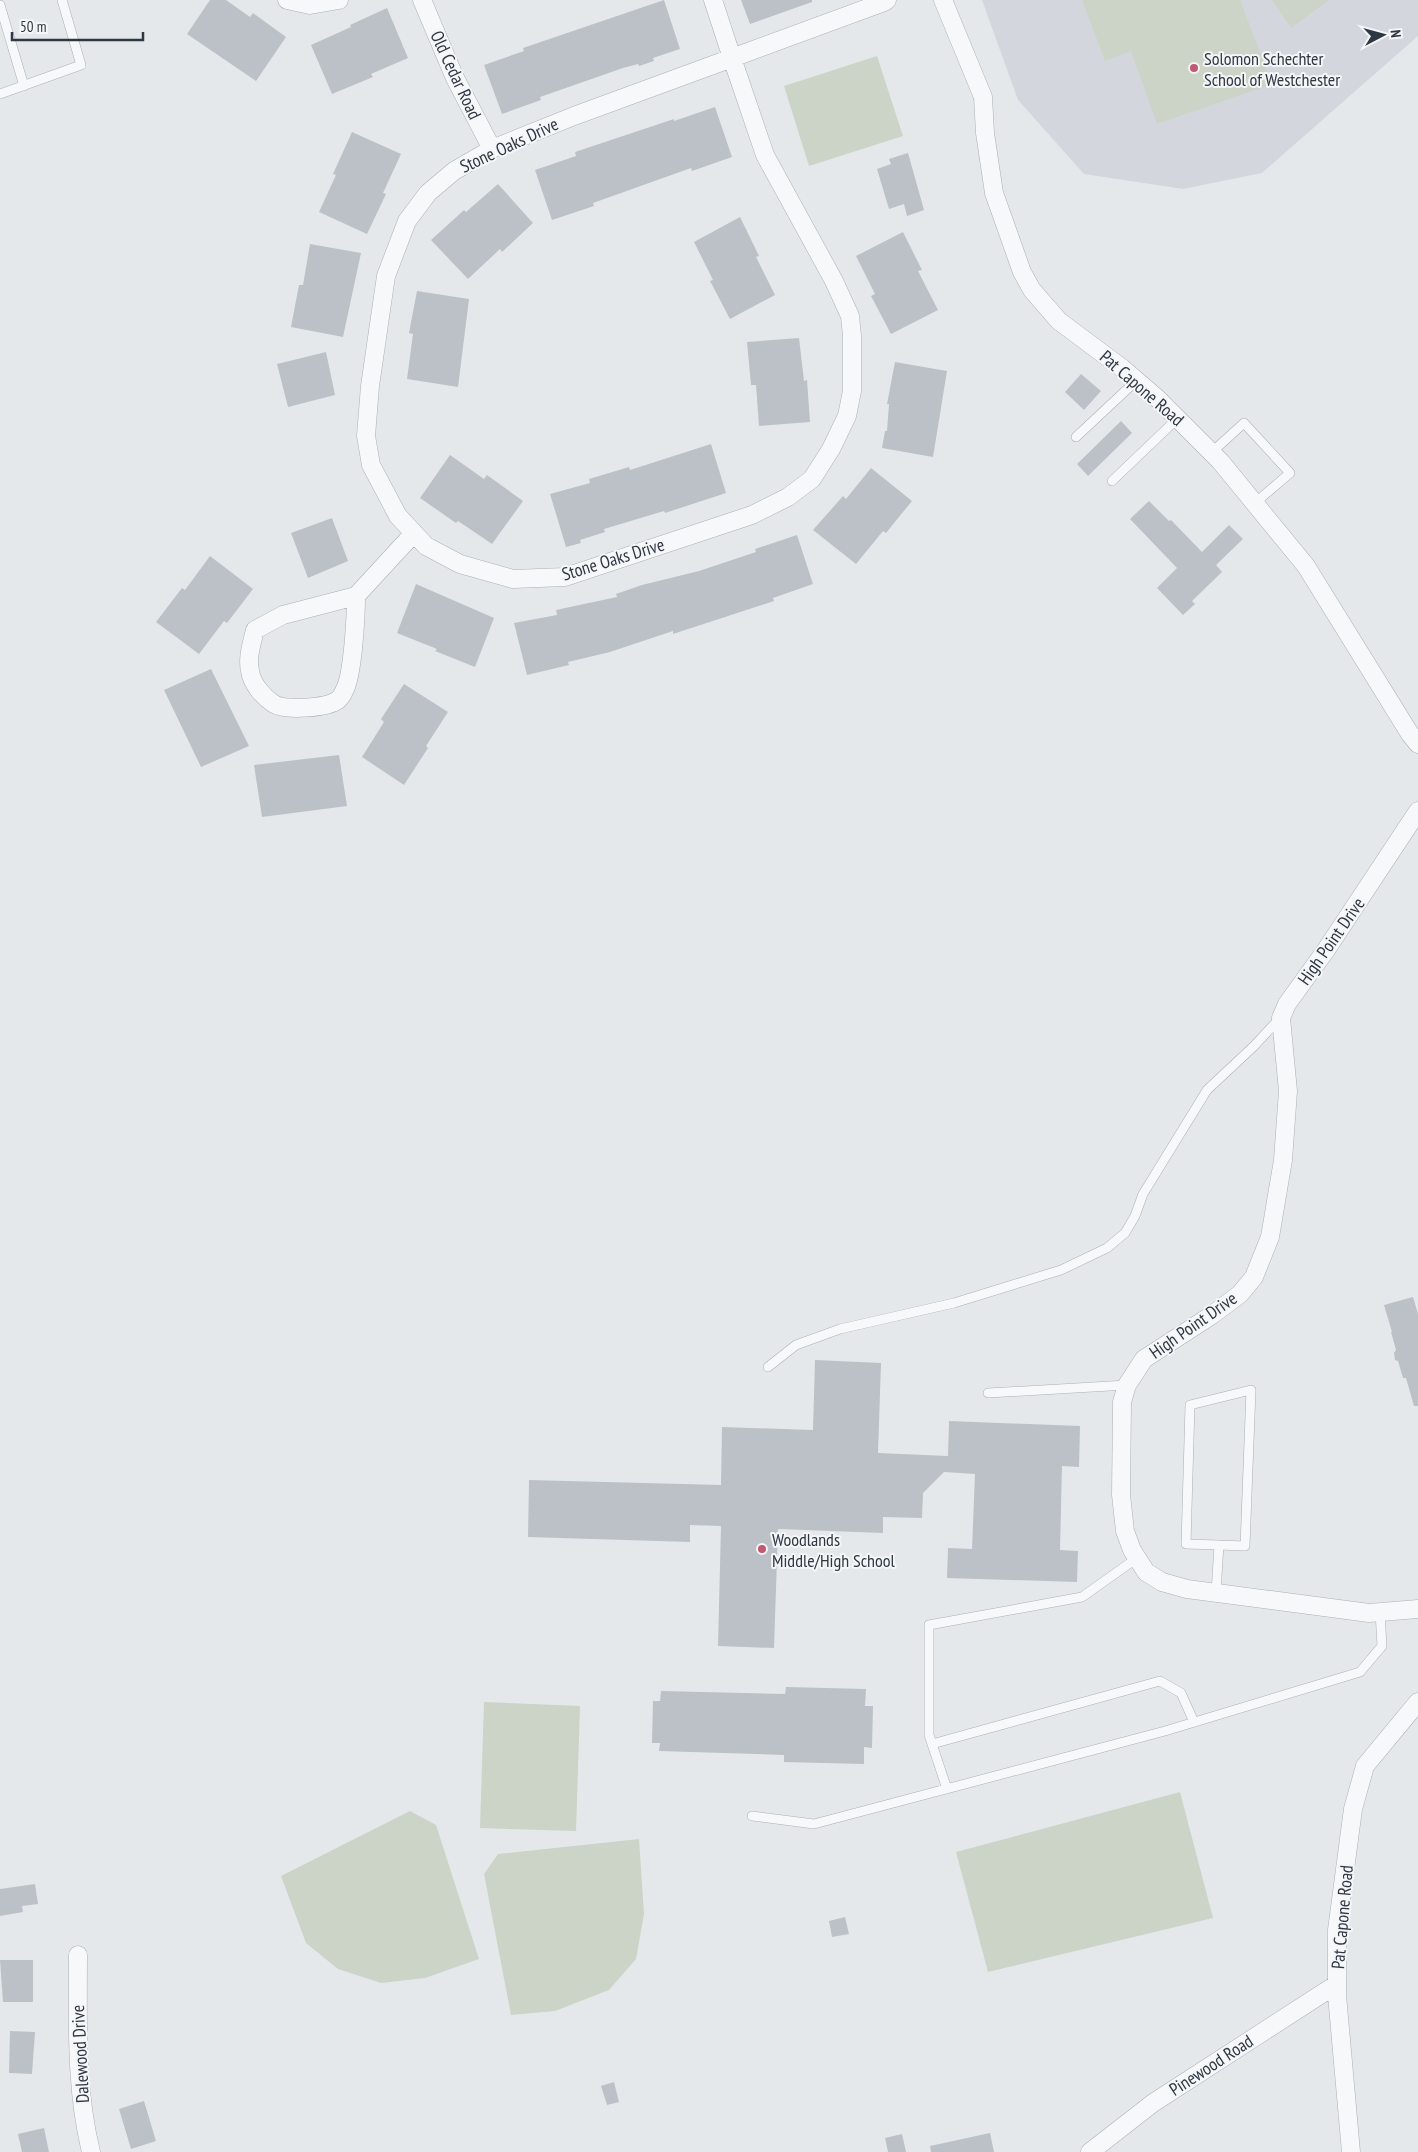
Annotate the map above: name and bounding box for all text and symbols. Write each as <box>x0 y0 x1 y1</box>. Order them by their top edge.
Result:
scale bar <box>12 10 144 42</box>
north arrow <box>1358 10 1408 60</box>
text: 50 m <box>20 17 46 36</box>
street label: Old Cedar Road <box>425 27 487 123</box>
text: N <box>1387 29 1405 38</box>
place label: Solomon Schechter School of Westchester <box>1204 47 1340 91</box>
marker: Solomon Schechter School of Westchester <box>1188 62 1200 74</box>
street label: Stone Oaks Drive <box>456 112 562 178</box>
street label: Pat Capone Road <box>1095 345 1189 431</box>
street label: Stone Oaks Drive <box>559 532 667 586</box>
street label: High Point Drive <box>1292 893 1370 989</box>
street label: High Point Drive <box>1145 1286 1241 1364</box>
place label: Woodlands Middle/High School <box>772 1528 896 1572</box>
marker: Woodlands Middle/High School <box>756 1543 768 1555</box>
street label: Pat Capone Road <box>1326 1864 1358 1970</box>
street label: Dalewood Drive <box>66 2004 94 2104</box>
street label: Pinewood Road <box>1165 2029 1257 2101</box>

